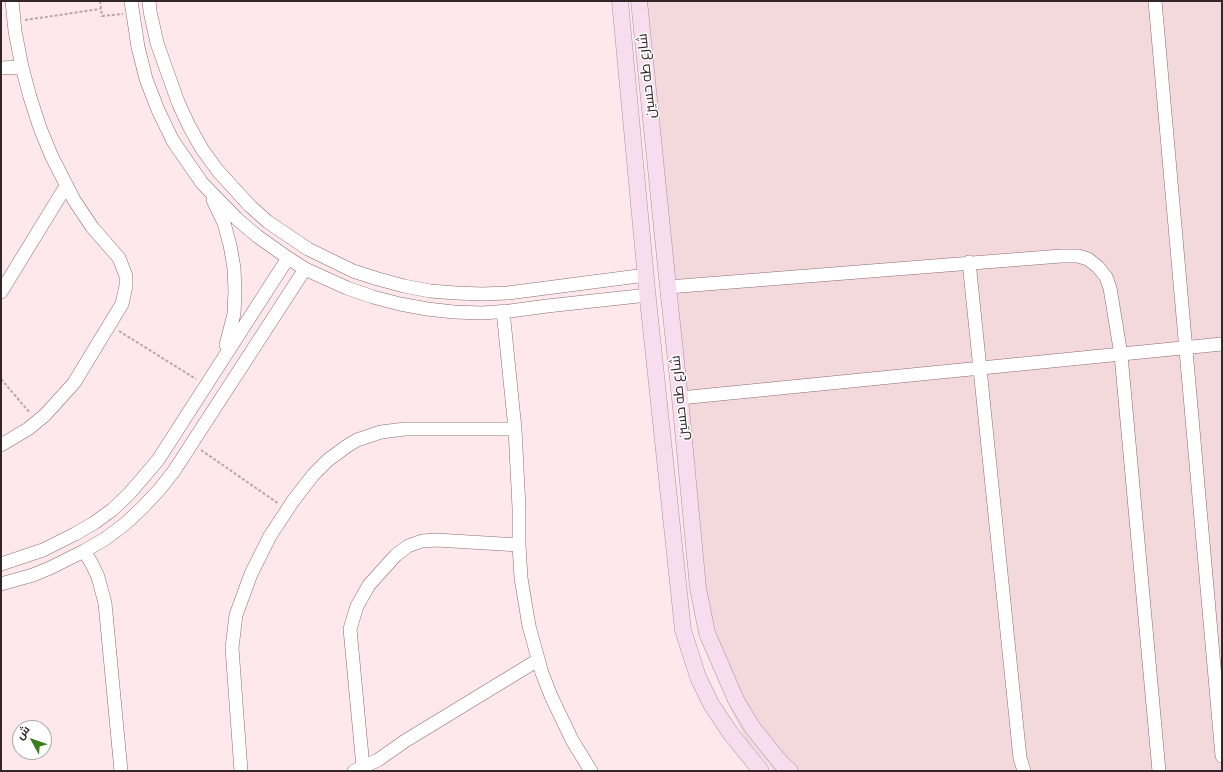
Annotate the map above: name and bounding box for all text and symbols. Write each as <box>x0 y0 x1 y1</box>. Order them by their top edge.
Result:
street label: شارع طه حسين <box>634 33 660 119</box>
street label: شارع طه حسين <box>667 355 693 441</box>
north arrow <box>12 720 52 760</box>
text: ش <box>14 723 33 742</box>

